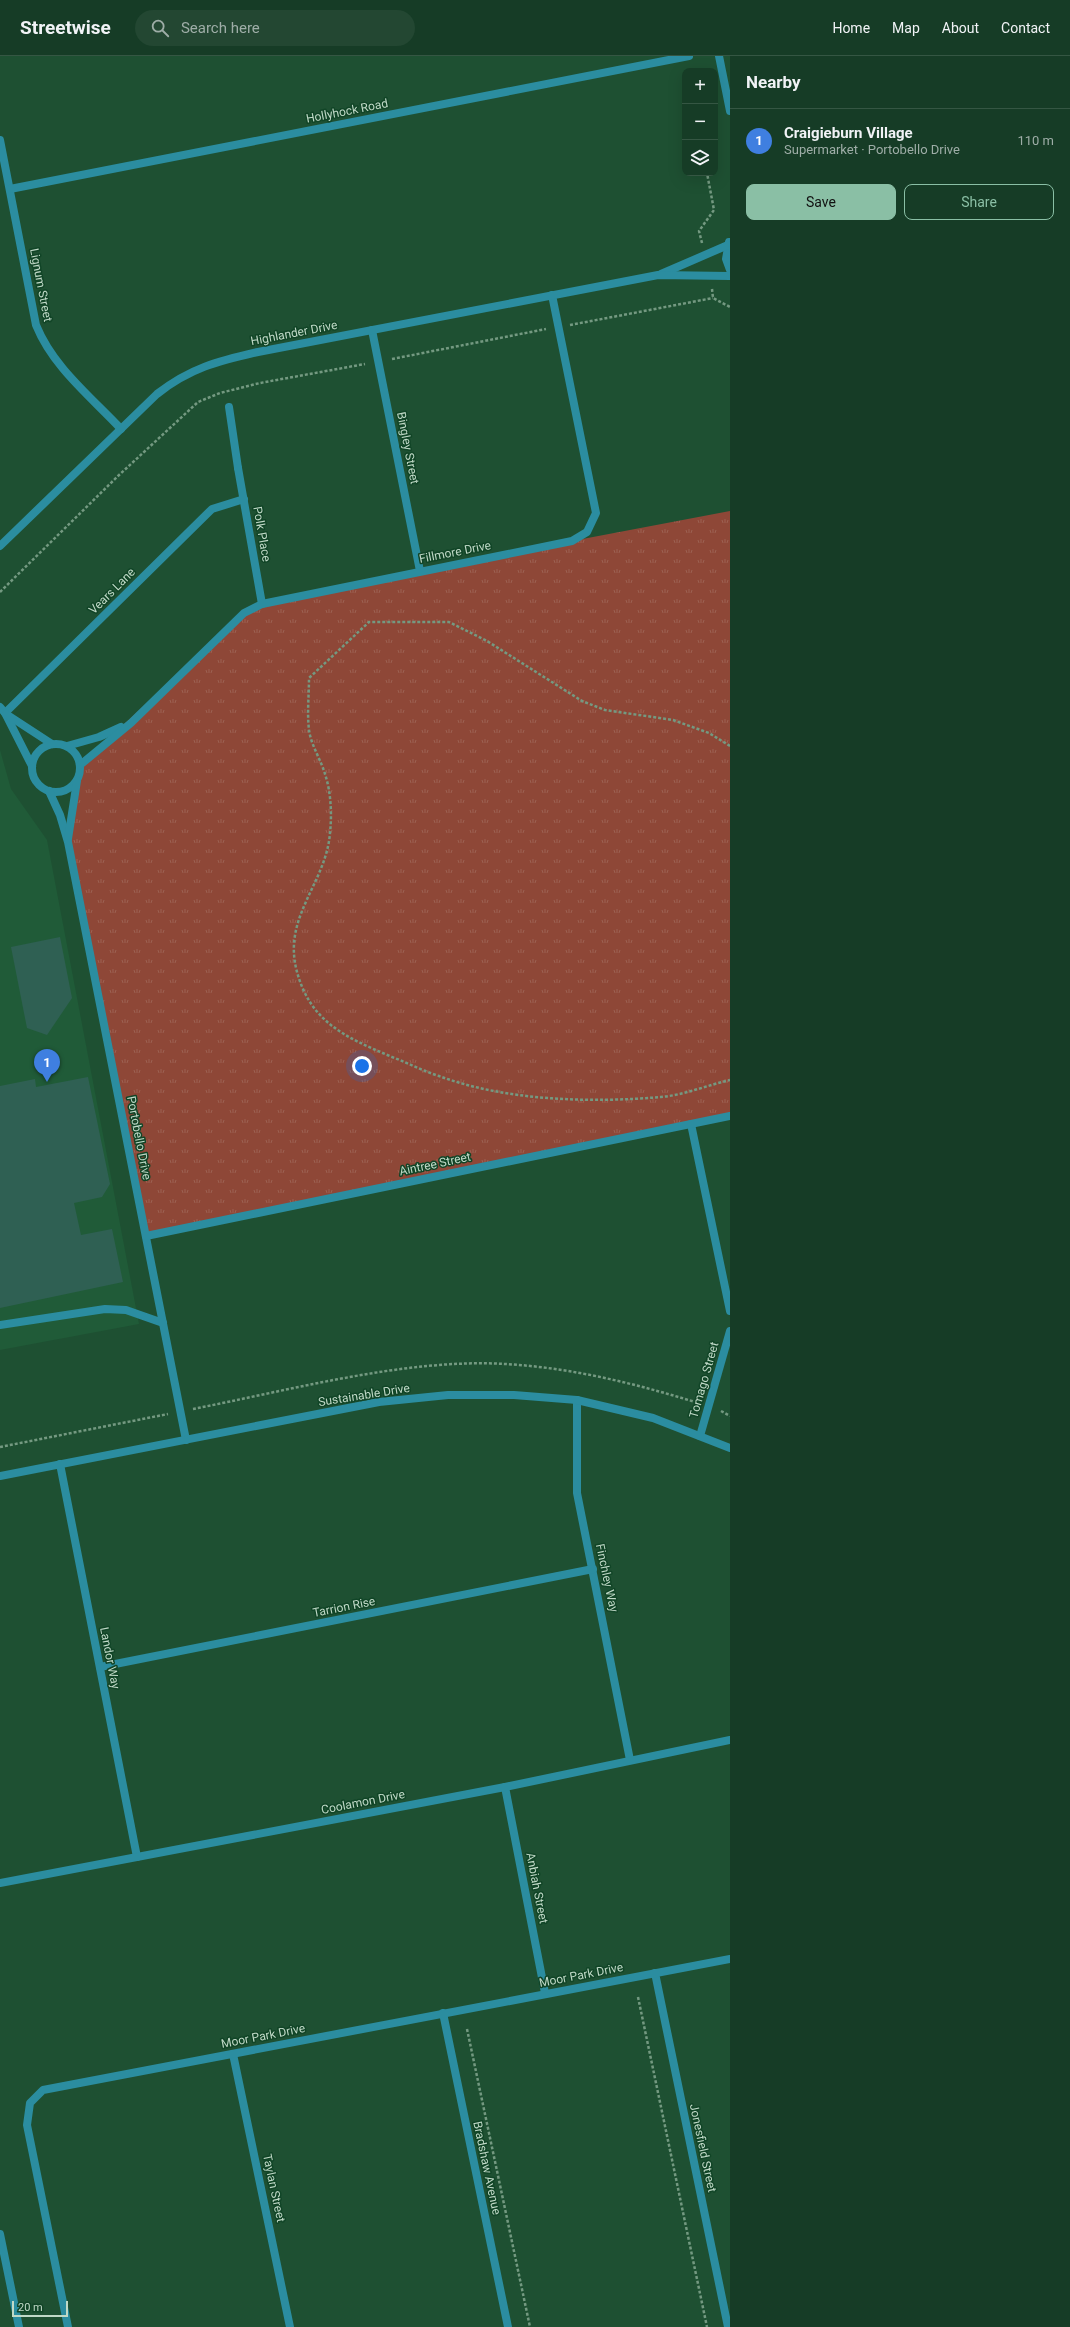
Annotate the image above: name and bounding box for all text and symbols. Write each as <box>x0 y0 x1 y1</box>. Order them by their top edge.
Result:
search box <box>135 10 415 46</box>
text: Streetwise <box>20 16 111 39</box>
icon: search <box>149 17 171 39</box>
text: Search here <box>181 19 260 37</box>
text: Home <box>832 20 870 36</box>
text: Map <box>892 20 920 36</box>
text: About <box>942 20 979 36</box>
text: Contact <box>1001 20 1050 36</box>
map controls <box>682 68 718 176</box>
button: + <box>682 68 718 104</box>
text: Nearby <box>746 72 801 92</box>
street label: Hollyhock Road <box>305 96 389 126</box>
button: − <box>682 104 718 140</box>
text: Craigieburn Village <box>784 124 913 142</box>
text: 1 <box>755 133 763 148</box>
text: 110 m <box>1017 133 1054 148</box>
button: layers <box>682 140 718 176</box>
text: Supermarket · Portobello Drive <box>784 142 960 157</box>
button: Save <box>746 184 896 220</box>
button: Share <box>904 184 1054 220</box>
street label: Lignum Street <box>27 247 55 323</box>
street label: Highlander Drive <box>249 318 339 348</box>
street label: Bingley Street <box>394 411 422 485</box>
street label: Polk Place <box>250 505 274 563</box>
street label: Fillmore Drive <box>418 538 492 566</box>
street label: Vears Lane <box>86 565 138 617</box>
pin: 1 <box>34 1049 60 1082</box>
your location <box>352 1056 372 1076</box>
street label: Portobello Drive <box>124 1095 154 1181</box>
street label: Aintree Street <box>398 1150 472 1178</box>
street label: Tomago Street <box>686 1340 722 1420</box>
street label: Sustainable Drive <box>317 1381 411 1409</box>
street label: Finchley Way <box>593 1543 621 1614</box>
street label: Tarrion Rise <box>312 1594 376 1620</box>
street label: Landor Way <box>97 1626 123 1690</box>
street label: Coolamon Drive <box>320 1787 406 1817</box>
street label: Anbiah Street <box>523 1851 551 1925</box>
street label: Moor Park Drive <box>538 1960 624 1990</box>
street label: Moor Park Drive <box>220 2021 306 2051</box>
street label: Jonesfield Street <box>687 2103 719 2194</box>
street label: Bradshaw Avenue <box>470 2120 504 2216</box>
street label: Taylan Street <box>260 2153 288 2223</box>
scale bar <box>12 2299 68 2318</box>
text: 20 m <box>18 2301 43 2314</box>

